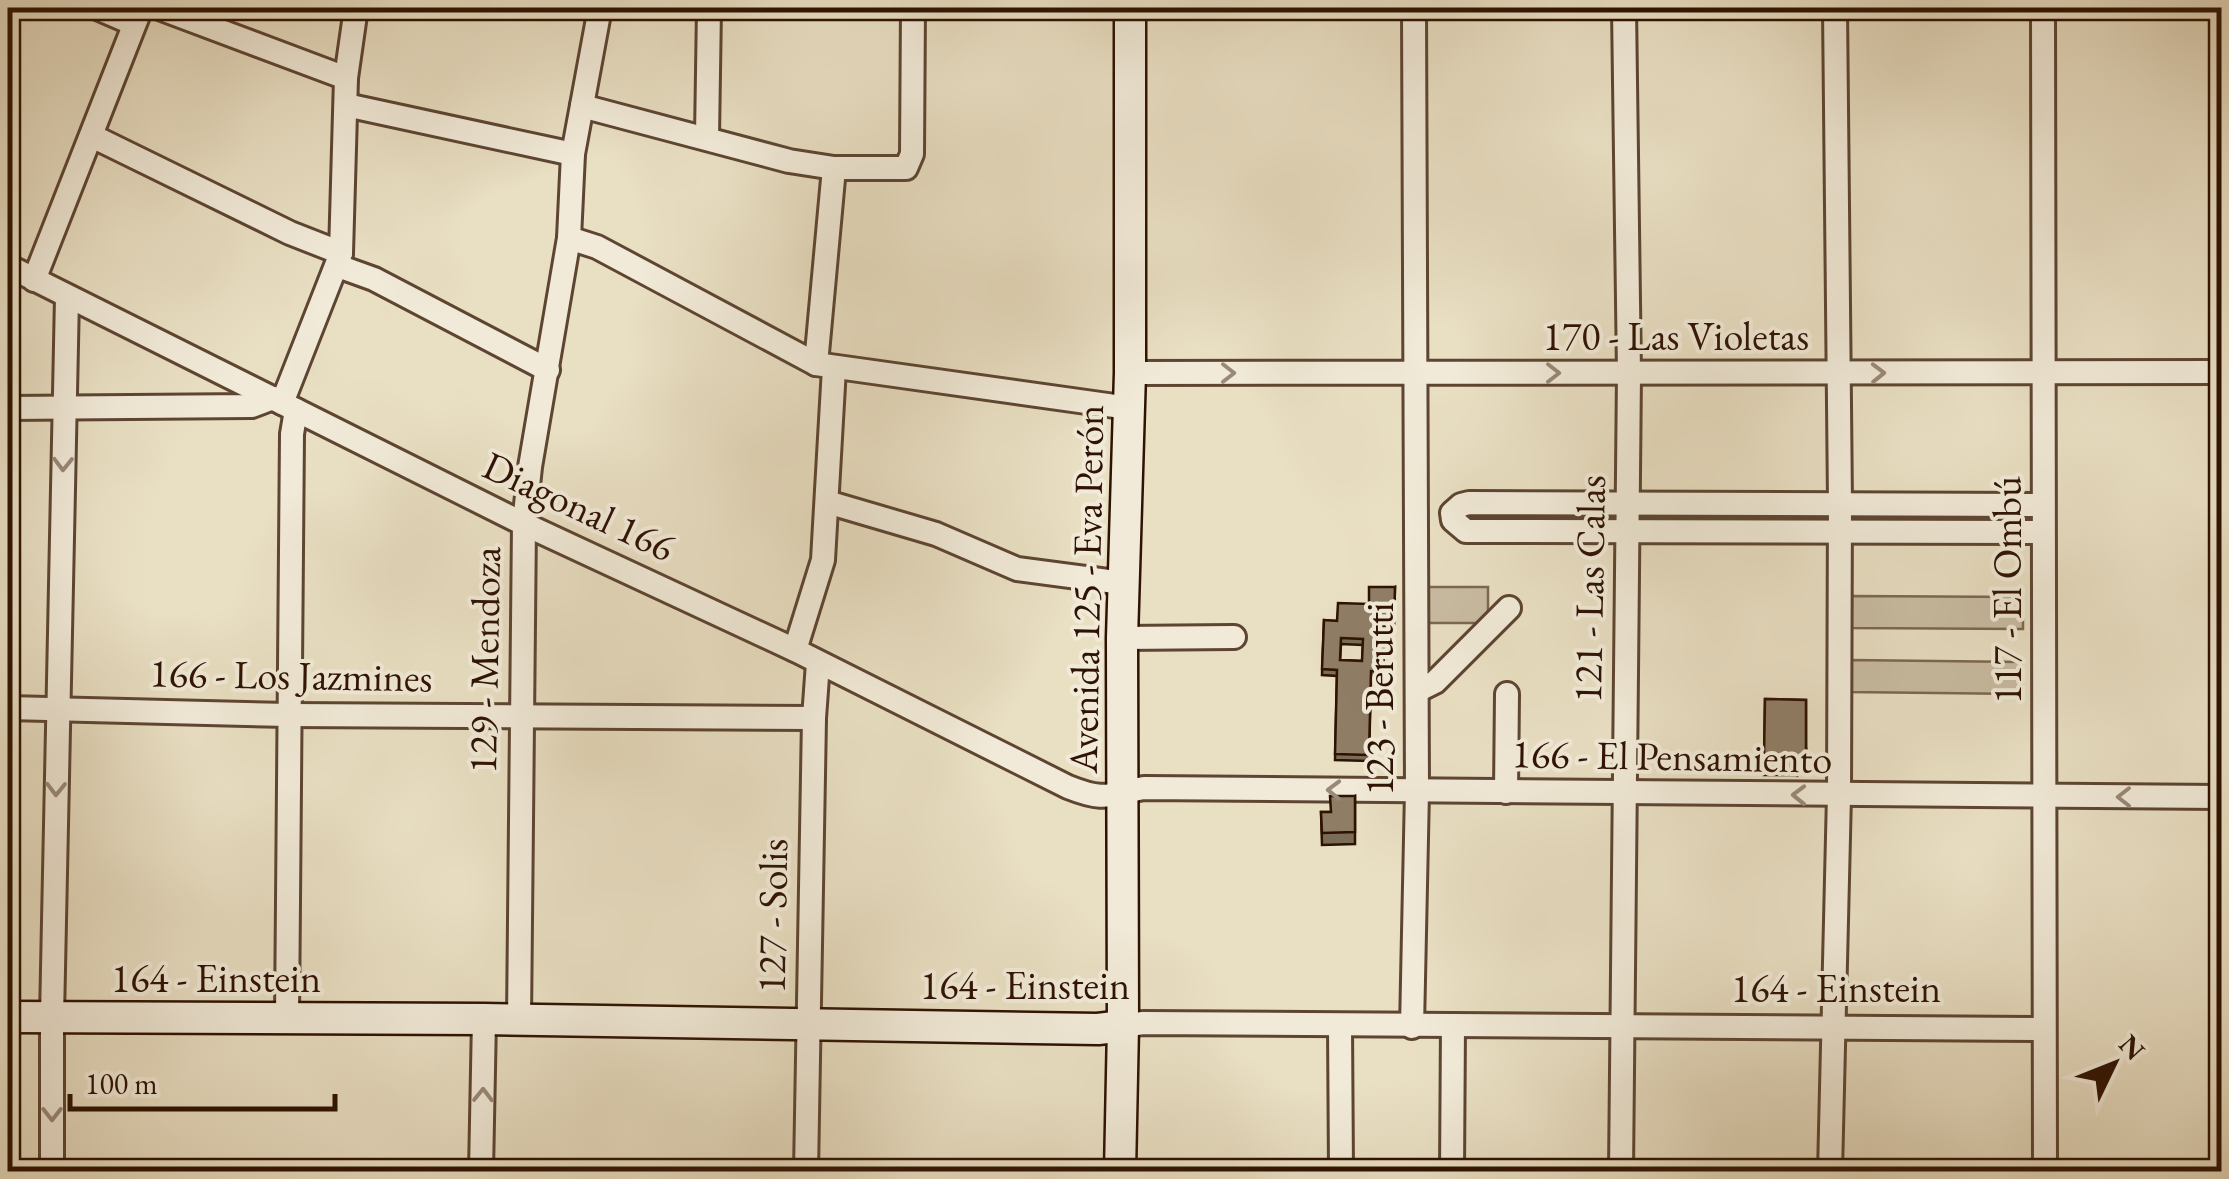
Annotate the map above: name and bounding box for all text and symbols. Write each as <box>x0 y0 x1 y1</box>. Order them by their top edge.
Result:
street label: 170 - Las Violetas <box>1543 310 1809 362</box>
one-way arrow <box>1220 362 1236 384</box>
one-way arrow <box>1546 362 1561 384</box>
one-way arrow <box>1870 362 1886 383</box>
street label: Avenida 125 - Eva Perón <box>1057 404 1115 775</box>
street label: Diagonal 166 <box>475 439 683 573</box>
one-way arrow <box>52 457 73 473</box>
street label: 121 - Las Calas <box>1561 475 1617 703</box>
street label: 117 - El Ombú <box>1981 476 2033 704</box>
street label: 129 - Mendoza <box>456 546 512 774</box>
street label: 123 - Berutti <box>1353 602 1405 796</box>
street label: 166 - Los Jazmines <box>149 647 433 703</box>
street label: 166 - El Pensamiento <box>1511 727 1833 785</box>
one-way arrow <box>1326 780 1342 801</box>
one-way arrow <box>46 782 67 798</box>
one-way arrow <box>1791 784 1807 805</box>
one-way arrow <box>2116 786 2132 808</box>
street label: 127 - Solis <box>745 838 799 994</box>
street label: 164 - Einstein <box>111 952 321 1004</box>
street label: 164 - Einstein <box>920 959 1130 1011</box>
street label: 164 - Einstein <box>1731 962 1941 1014</box>
north arrow <box>2064 1014 2164 1114</box>
text: N <box>2111 1026 2153 1068</box>
scale bar <box>70 1049 335 1111</box>
text: 100 m <box>85 1064 158 1103</box>
one-way arrow <box>472 1087 493 1103</box>
one-way arrow <box>41 1108 63 1123</box>

